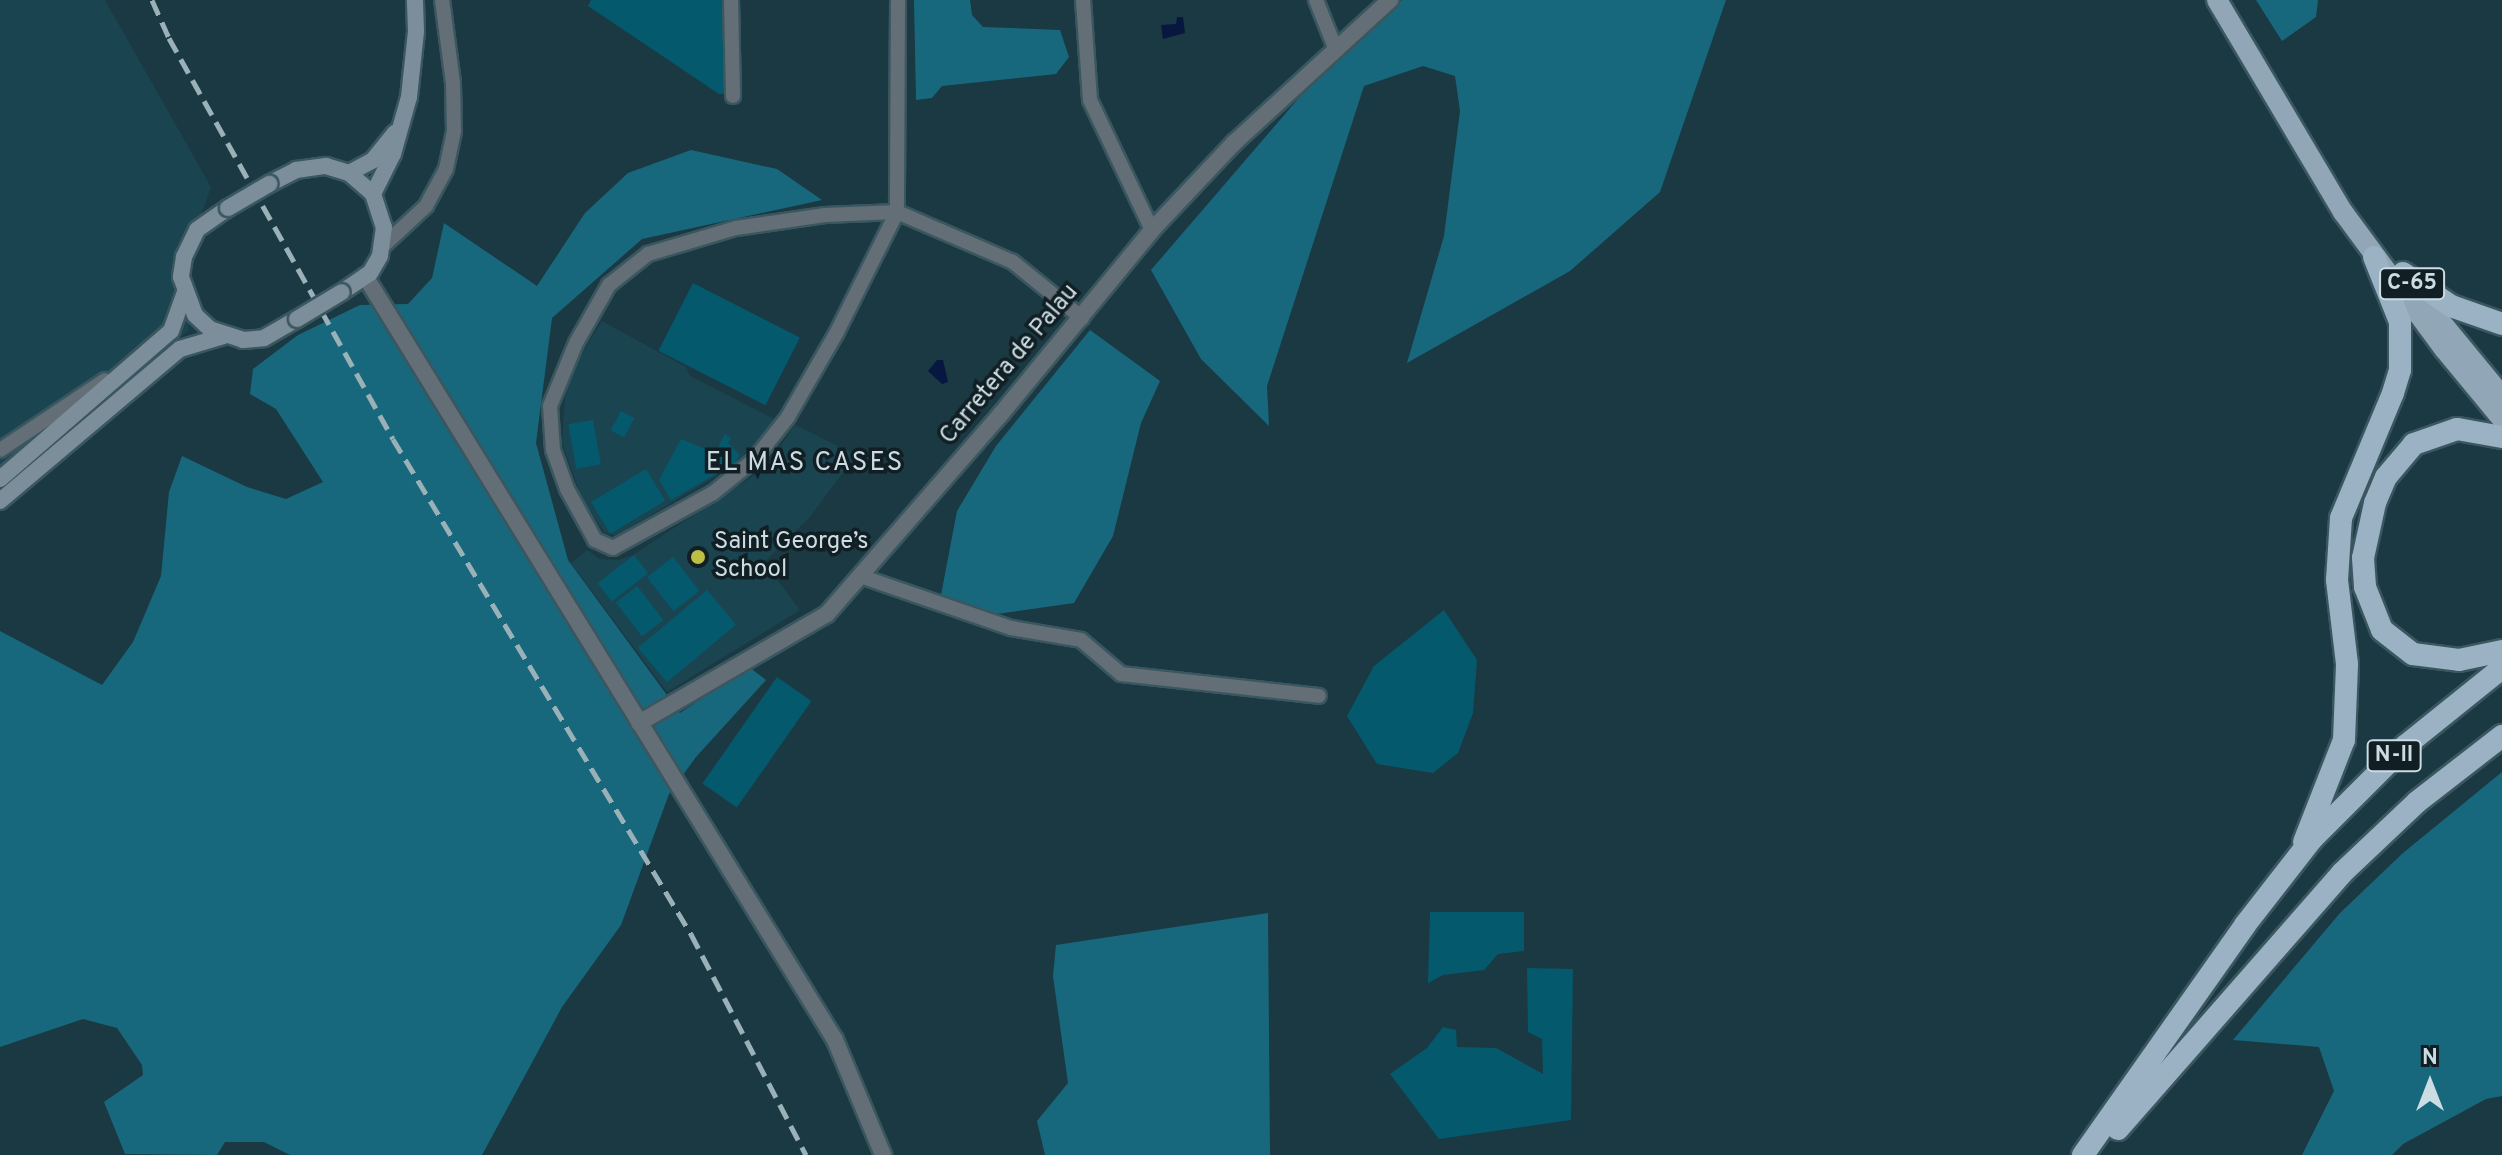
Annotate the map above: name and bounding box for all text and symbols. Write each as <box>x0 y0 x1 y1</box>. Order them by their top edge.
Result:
road number: C-65 <box>2378 266 2446 302</box>
street label: Carretera de Palau <box>935 279 1085 451</box>
district label: EL MAS CASES <box>705 448 905 480</box>
place label: Saint George’s School <box>714 529 869 585</box>
marker: Saint George’s School <box>689 548 707 566</box>
road number: N-II <box>2366 738 2422 774</box>
north arrow <box>2390 1043 2470 1123</box>
text: N <box>2422 1045 2438 1072</box>

